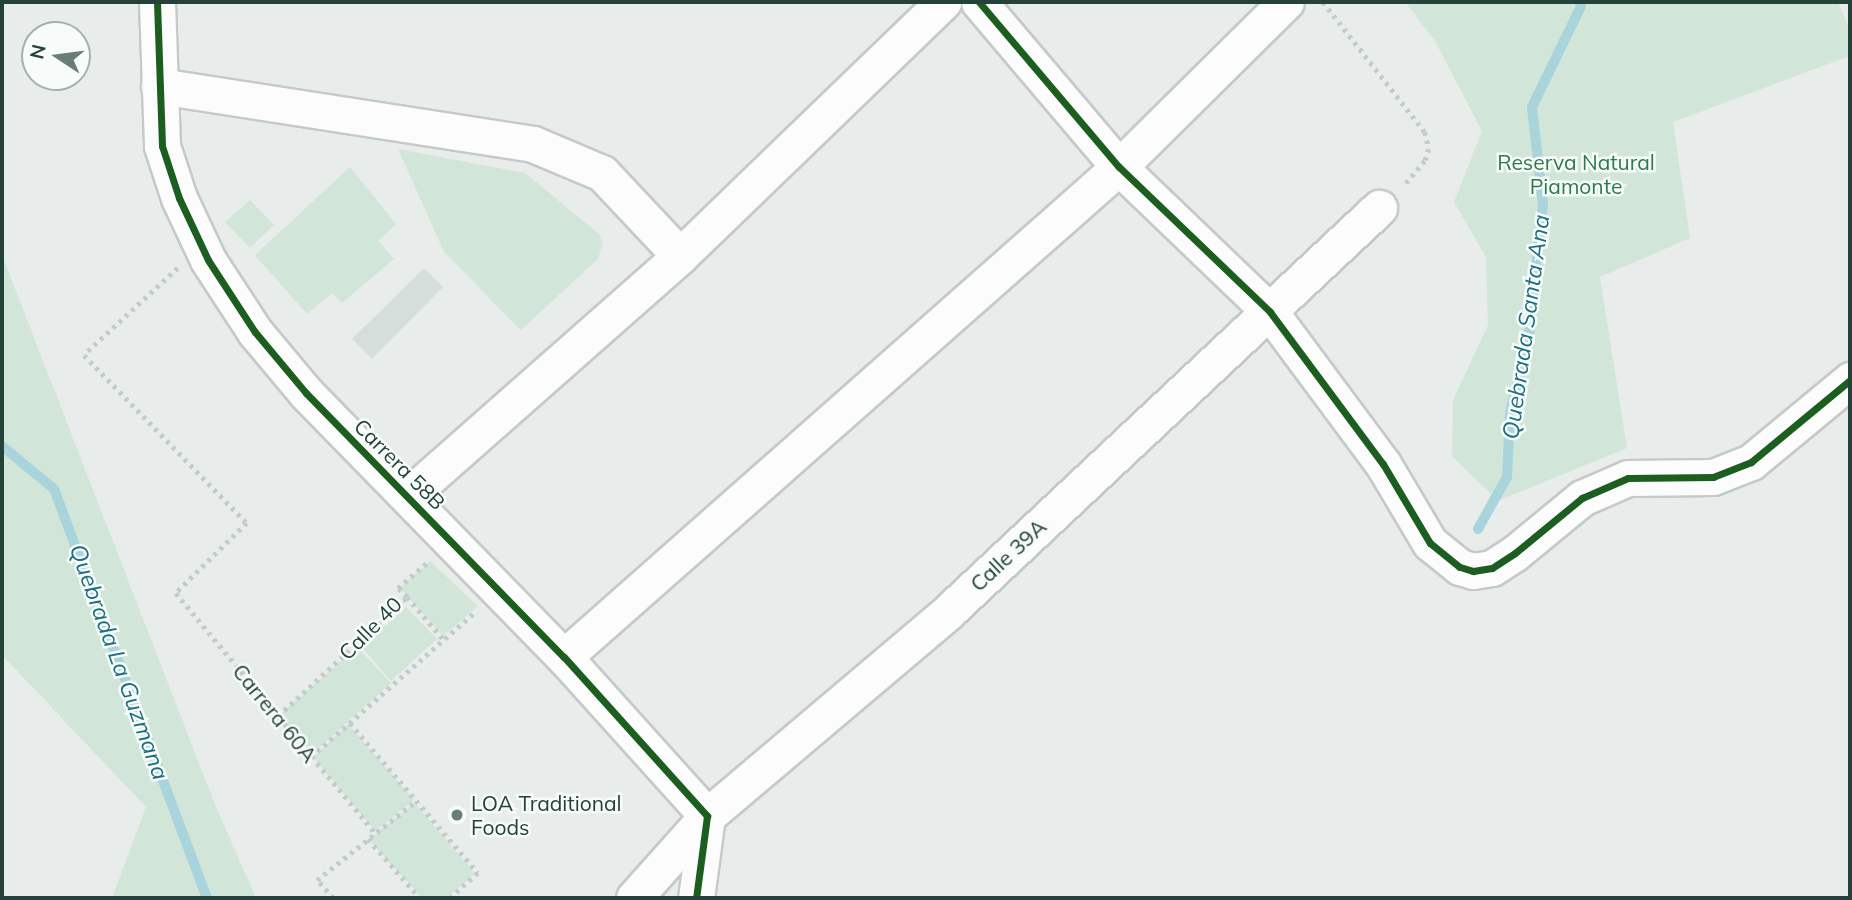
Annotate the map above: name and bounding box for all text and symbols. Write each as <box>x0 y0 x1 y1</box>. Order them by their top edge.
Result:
north arrow <box>21 21 91 91</box>
text: N <box>24 42 51 61</box>
park label: Reserva Natural Piamonte <box>1497 149 1655 199</box>
water label: Quebrada Santa Ana <box>1497 213 1555 441</box>
street label: Carrera 58B <box>349 413 451 515</box>
street label: Calle 39A <box>965 514 1051 596</box>
water label: Quebrada La Guzmana <box>64 540 174 784</box>
street label: Calle 40 <box>333 591 407 665</box>
street label: Carrera 60A <box>228 659 322 767</box>
place label: LOA Traditional Foods <box>471 790 622 840</box>
marker: LOA Traditional Foods <box>449 807 465 823</box>

